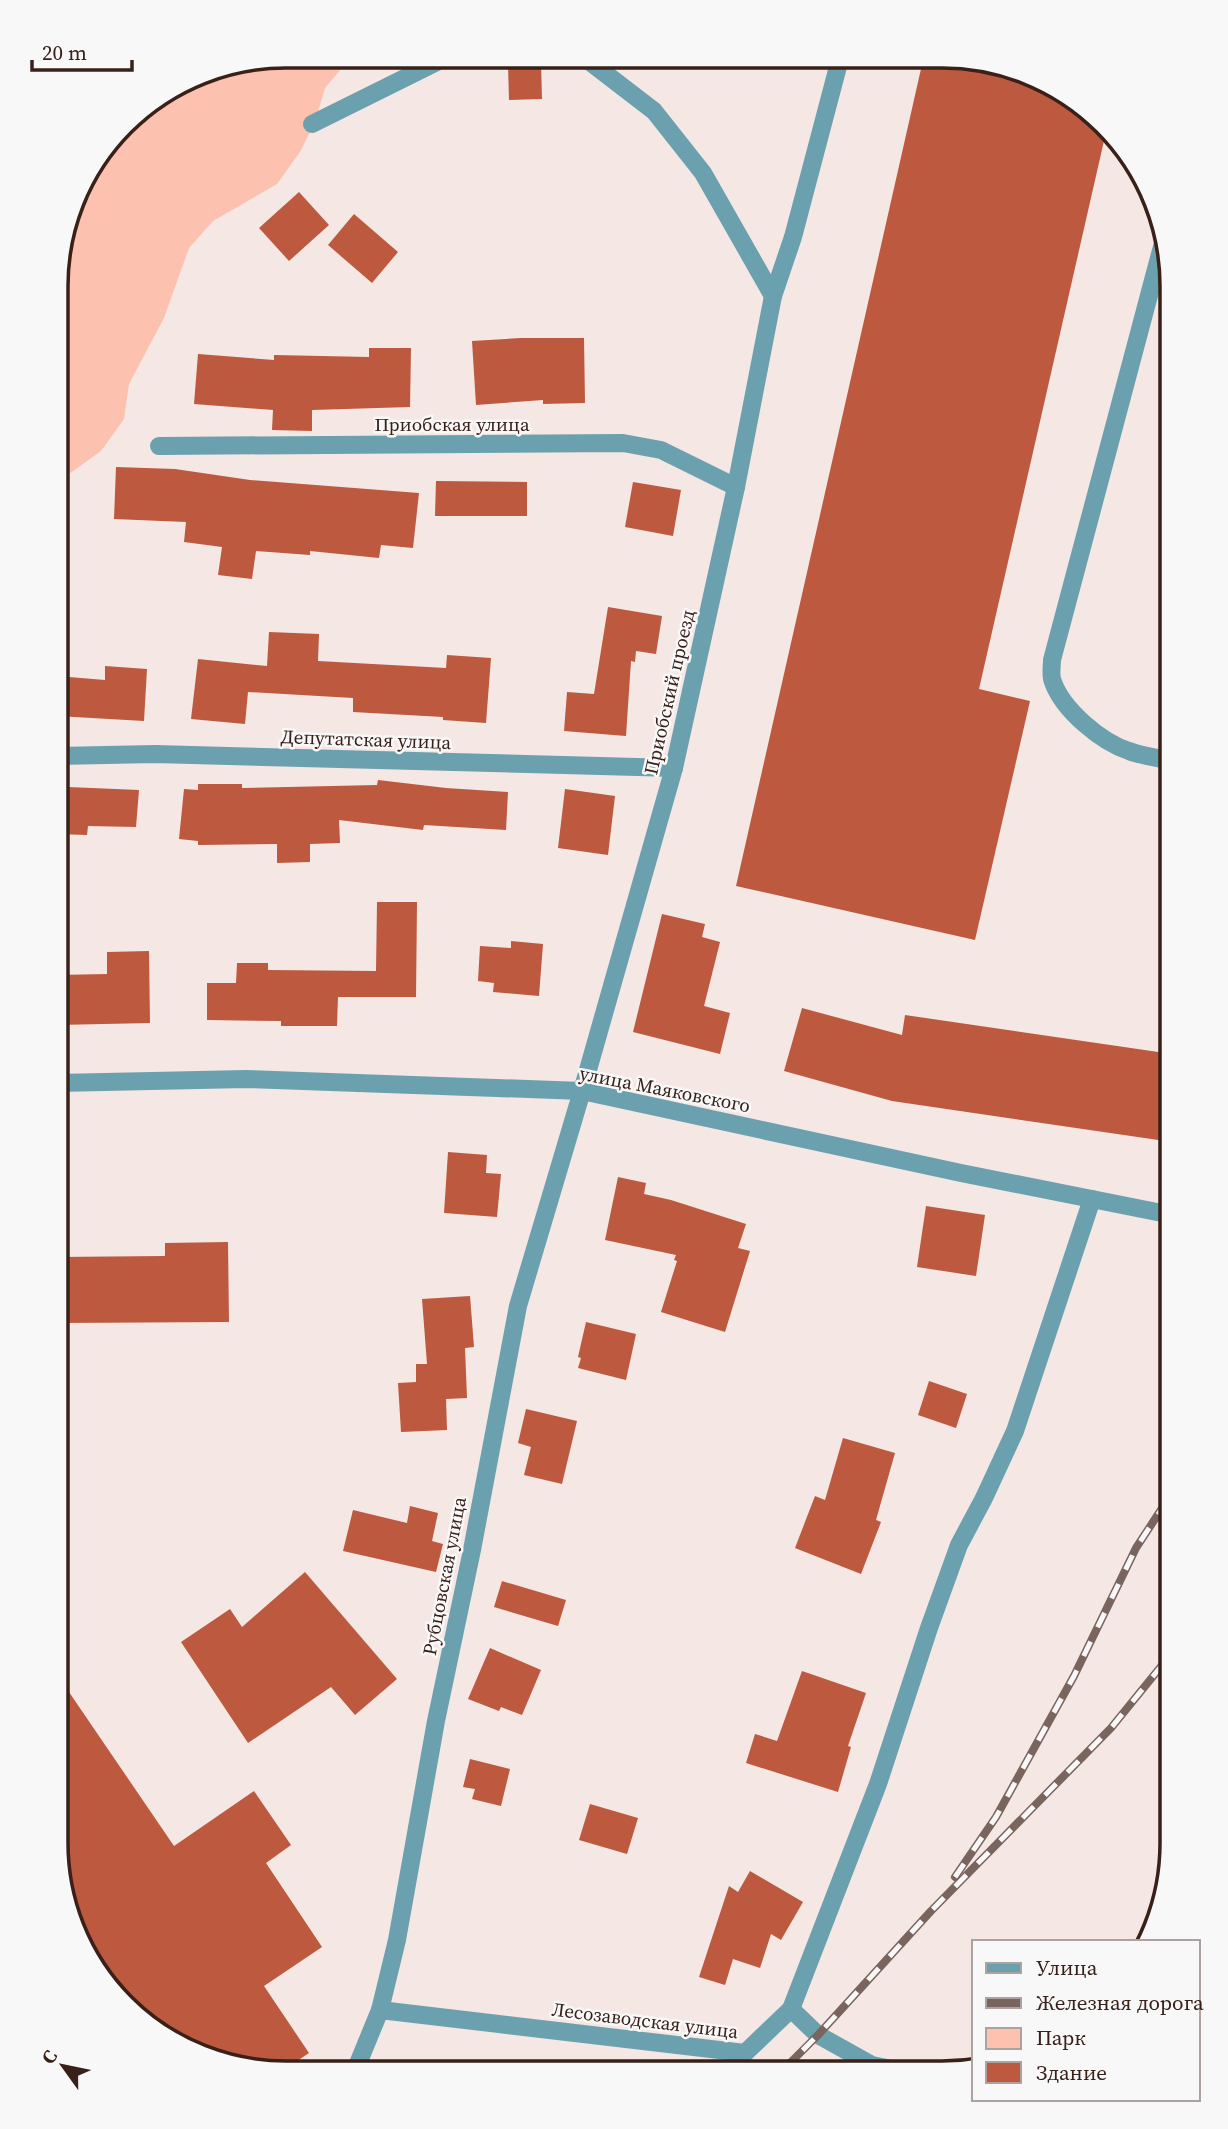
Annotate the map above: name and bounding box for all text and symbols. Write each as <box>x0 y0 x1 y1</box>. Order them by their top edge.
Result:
scale bar <box>32 28 131 72</box>
text: 20 m <box>42 38 87 67</box>
street label: Приобская улица <box>374 411 530 437</box>
street label: Приобский проезд <box>637 607 701 777</box>
street label: Депутатская улица <box>280 723 452 755</box>
street label: улица Маяковского <box>577 1060 753 1118</box>
street label: Рубцовская улица <box>416 1494 472 1657</box>
legend <box>972 1940 1200 2101</box>
text: Улица <box>1036 1953 1098 1982</box>
text: Железная дорога <box>1036 1988 1204 2017</box>
street label: Лесозаводская улица <box>550 1996 740 2044</box>
text: Парк <box>1036 2023 1086 2052</box>
north arrow <box>28 2031 98 2101</box>
text: С <box>35 2045 63 2069</box>
text: Здание <box>1036 2058 1107 2087</box>

